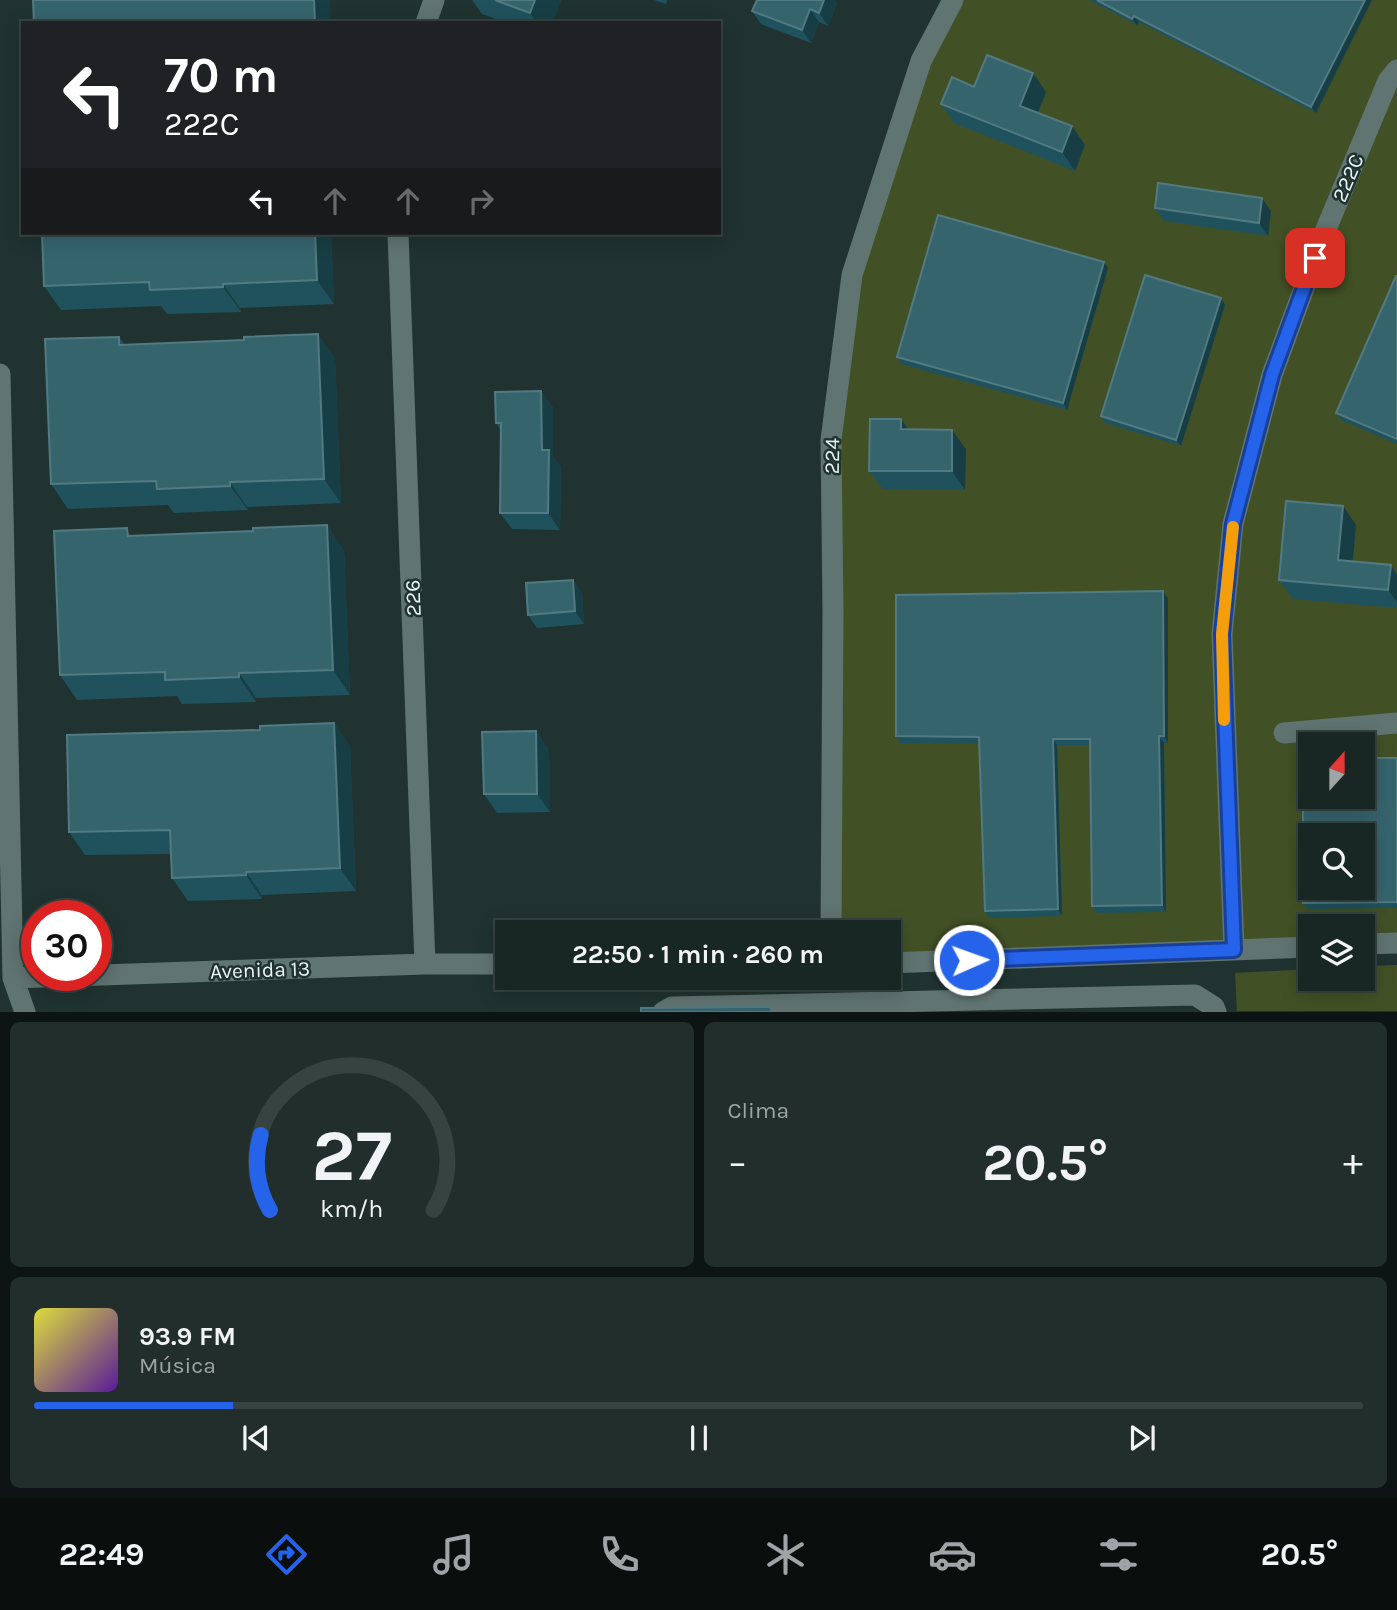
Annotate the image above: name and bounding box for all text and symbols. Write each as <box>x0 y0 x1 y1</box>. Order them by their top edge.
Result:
text: 70 m <box>164 47 278 104</box>
icon: left <box>49 49 140 140</box>
text: 222C <box>164 106 239 143</box>
street label: 222C <box>1327 151 1369 205</box>
icon: left <box>243 182 281 220</box>
icon: ahead <box>316 182 354 220</box>
icon: ahead <box>389 182 427 220</box>
icon: right <box>462 182 500 220</box>
pin <box>1285 228 1345 288</box>
icon: arrive <box>1296 239 1334 277</box>
street label: 224 <box>820 437 844 474</box>
street label: 226 <box>400 579 426 617</box>
north arrow <box>1298 732 1376 808</box>
map controls <box>1298 732 1375 991</box>
button: search <box>1298 823 1375 900</box>
speed limit sign: 30 <box>21 900 112 991</box>
button: layers <box>1298 914 1375 991</box>
position arrow <box>932 923 1006 997</box>
text: 22:50 · 1 min · 260 m <box>572 939 824 970</box>
street label: Avenida 13 <box>210 956 310 984</box>
text: Clima <box>728 1097 789 1124</box>
text: 27 <box>312 1114 392 1199</box>
text: 20.5° <box>982 1132 1108 1193</box>
text: − <box>728 1140 747 1185</box>
text: + <box>1343 1140 1363 1185</box>
text: km/h <box>320 1194 383 1223</box>
text: 93.9 FM <box>139 1321 236 1352</box>
text: Música <box>139 1352 216 1379</box>
icon: previous <box>237 1419 275 1457</box>
icon: pause <box>680 1419 718 1457</box>
icon: next <box>1123 1419 1161 1457</box>
icon: directions <box>262 1530 311 1579</box>
icon: music <box>429 1530 478 1579</box>
icon: phone <box>595 1530 644 1579</box>
icon: climate <box>761 1530 810 1579</box>
icon: car <box>928 1530 977 1579</box>
icon: filters <box>1094 1530 1143 1579</box>
text: 22:49 <box>59 1536 145 1573</box>
text: 20.5° <box>1261 1536 1338 1573</box>

